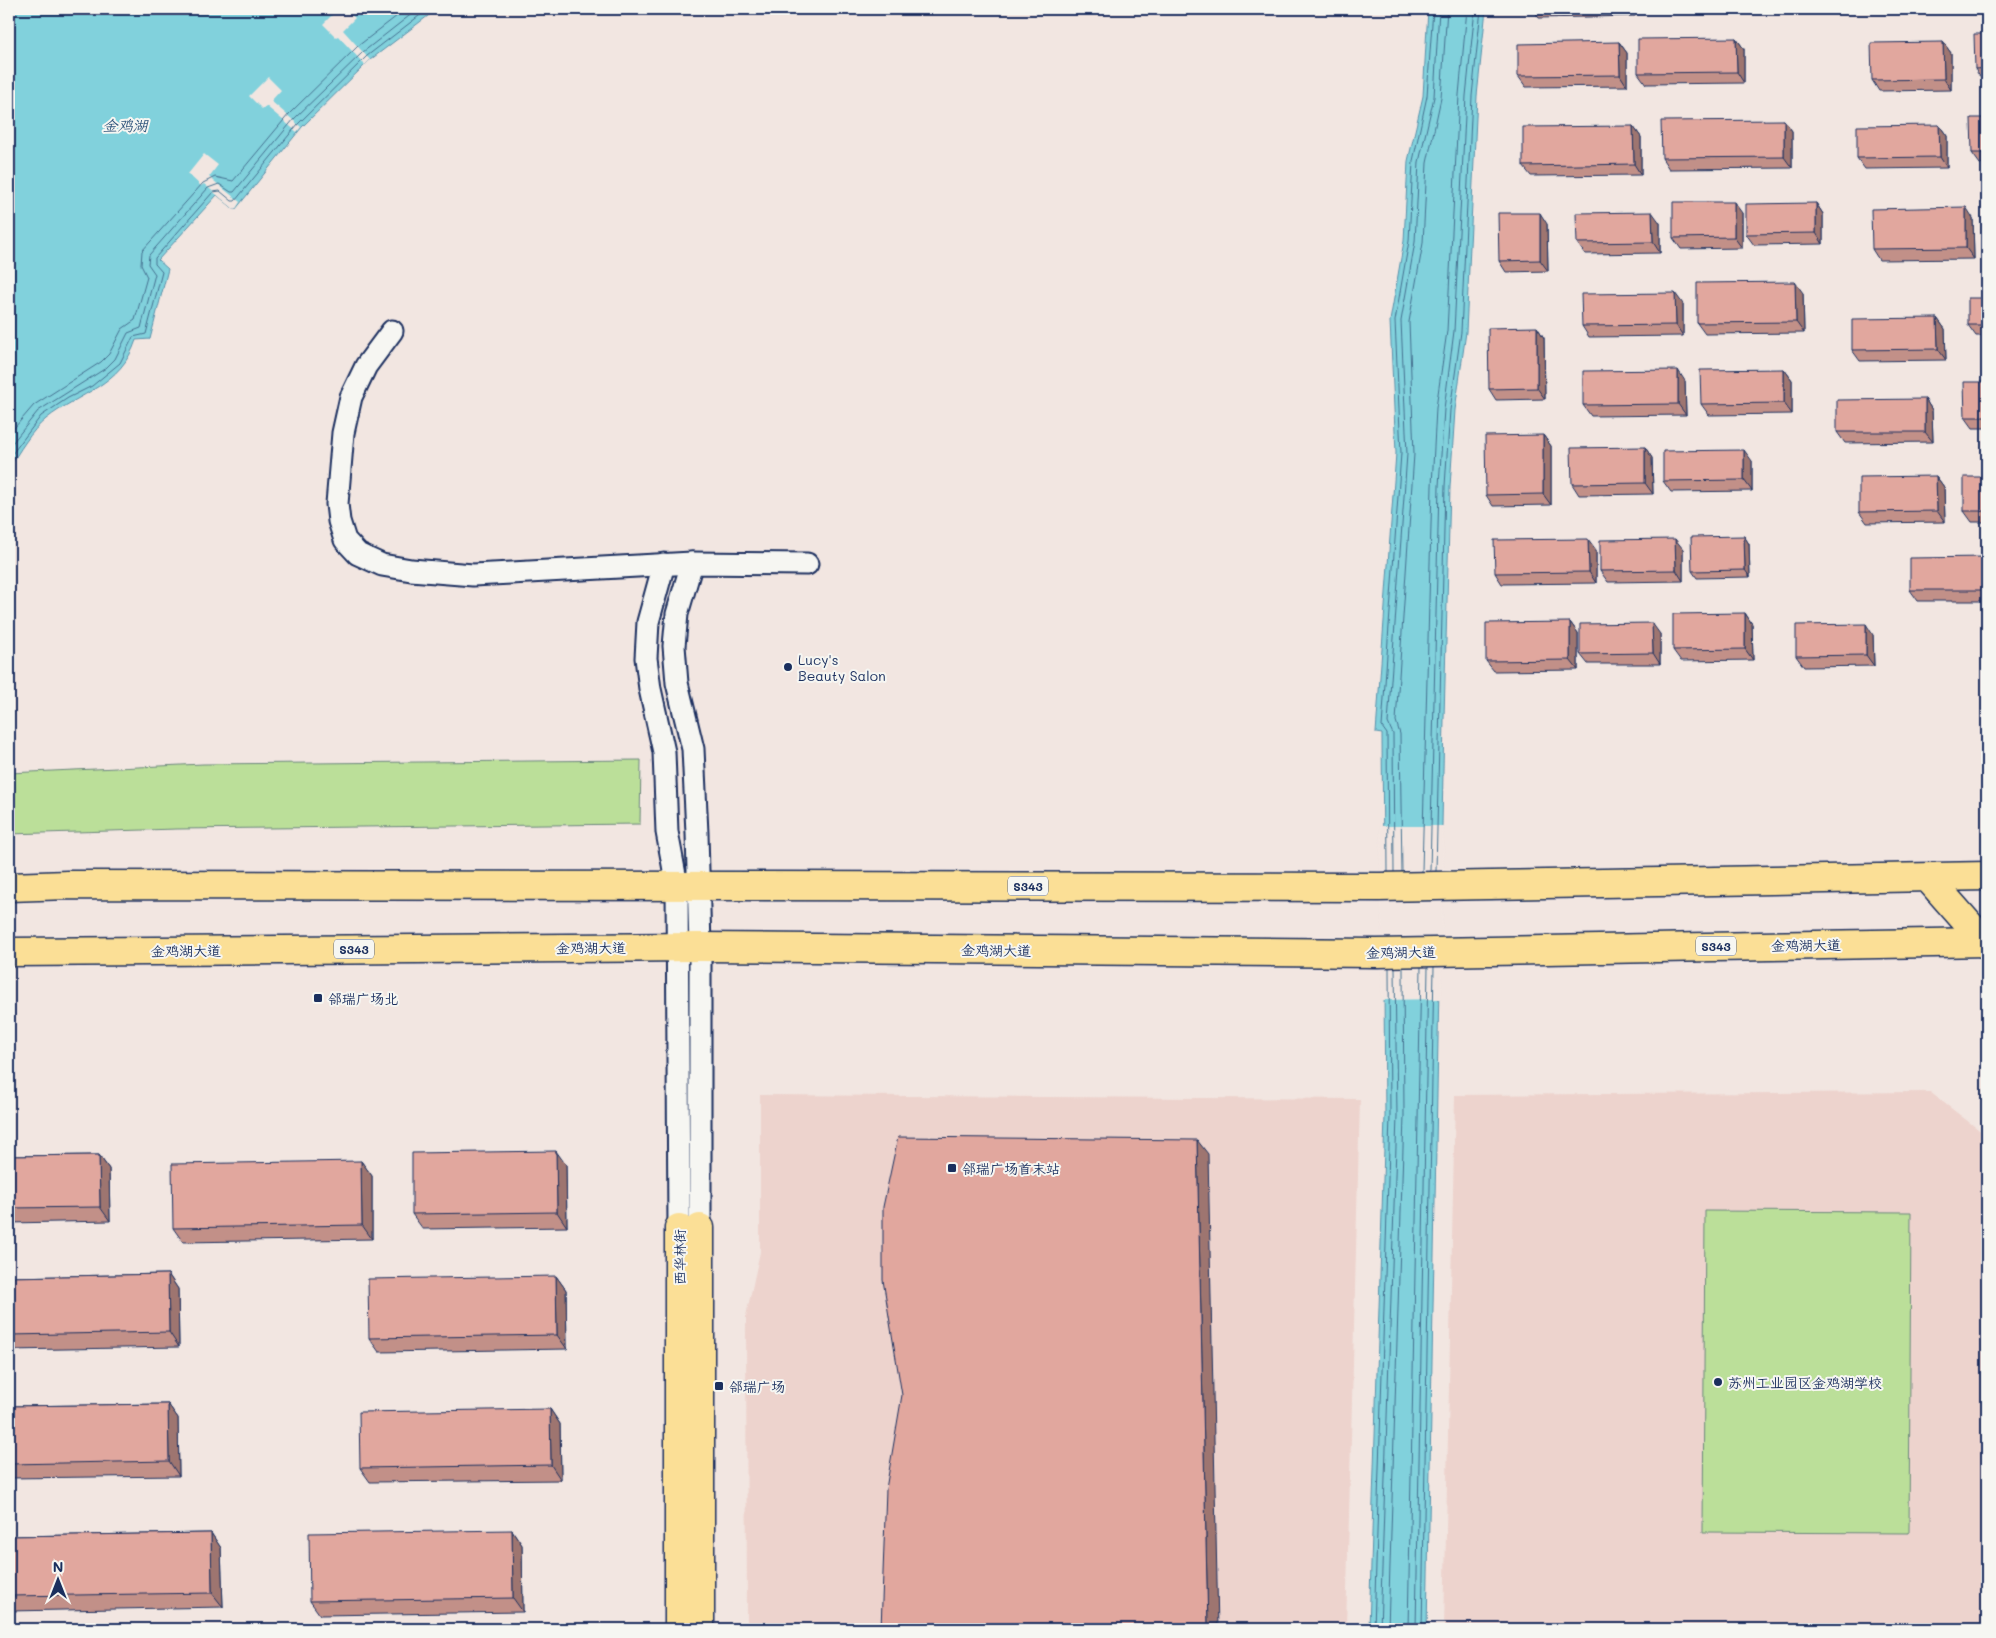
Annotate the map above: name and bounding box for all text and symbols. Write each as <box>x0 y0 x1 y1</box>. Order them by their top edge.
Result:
water label: 金鸡湖 <box>102 115 149 135</box>
place label: Lucy's Beauty Salon <box>798 650 886 685</box>
marker: Lucy's Beauty Salon <box>782 661 794 673</box>
road number: S343 <box>1008 876 1048 896</box>
street label: 金鸡湖大道 <box>1771 935 1841 955</box>
road number: S343 <box>1696 936 1736 956</box>
street label: 金鸡湖大道 <box>556 938 626 957</box>
road number: S343 <box>334 940 374 959</box>
street label: 金鸡湖大道 <box>961 940 1031 960</box>
street label: 金鸡湖大道 <box>151 941 221 960</box>
street label: 金鸡湖大道 <box>1366 942 1436 962</box>
place label: 邻瑞广场北 <box>328 989 398 1008</box>
marker: 邻瑞广场北 <box>312 992 324 1004</box>
place label: 邻瑞广场首末站 <box>962 1159 1060 1178</box>
marker: 邻瑞广场首末站 <box>946 1162 958 1174</box>
street label: 西华林街 <box>670 1229 689 1285</box>
place label: 苏州工业园区金鸡湖学校 <box>1728 1373 1882 1392</box>
marker: 苏州工业园区金鸡湖学校 <box>1712 1376 1724 1388</box>
place label: 邻瑞广场 <box>729 1377 785 1396</box>
marker: 邻瑞广场 <box>713 1380 725 1392</box>
north arrow <box>32 1556 82 1606</box>
text: N <box>53 1557 63 1576</box>

